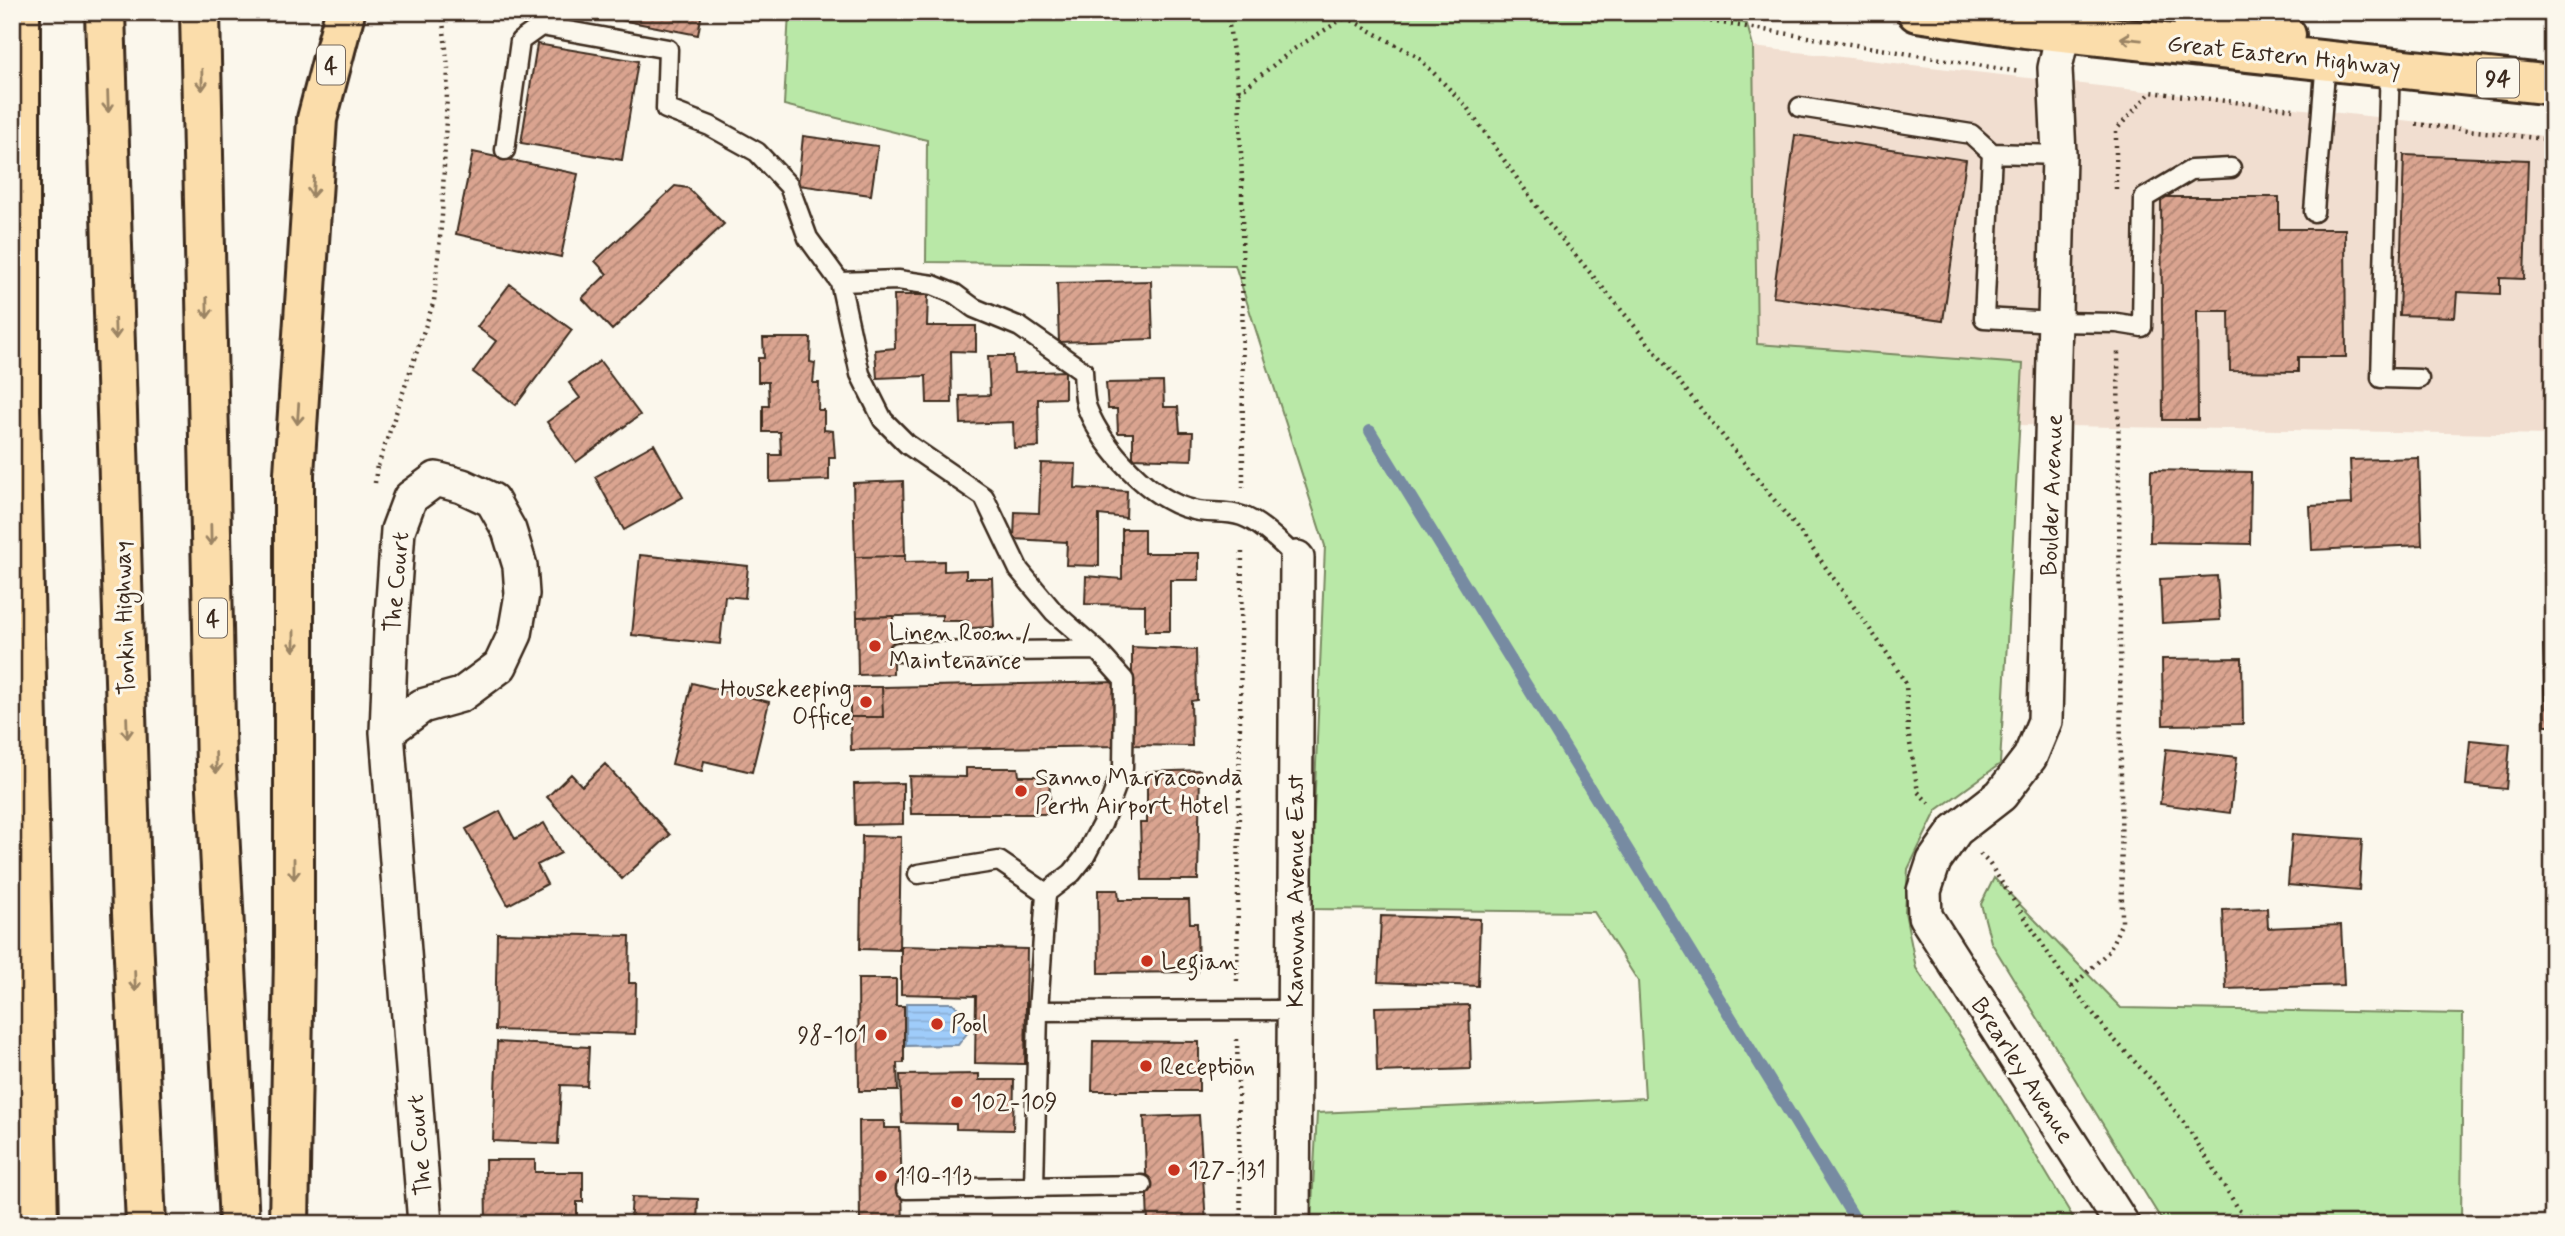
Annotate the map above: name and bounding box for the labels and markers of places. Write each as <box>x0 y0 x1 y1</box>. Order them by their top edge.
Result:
place label: Linen Room / Maintenance <box>889 618 1032 677</box>
marker: Linen Room / Maintenance <box>867 638 883 654</box>
place label: Housekeeping Office <box>720 674 852 733</box>
marker: Housekeeping Office <box>858 694 874 710</box>
place label: Sanno Marracoonda Perth Airport Hotel <box>1035 763 1243 822</box>
marker: Sanno Marracoonda Perth Airport Hotel <box>1013 783 1029 799</box>
place label: Legian <box>1161 947 1238 981</box>
marker: Legian <box>1139 953 1155 969</box>
place label: Pool <box>951 1010 988 1041</box>
marker: Pool <box>929 1016 945 1032</box>
place label: 98-101 <box>798 1021 867 1052</box>
marker: 98-101 <box>873 1027 889 1043</box>
place label: Reception <box>1160 1052 1255 1083</box>
marker: Reception <box>1138 1058 1154 1074</box>
place label: 102-109 <box>971 1088 1058 1119</box>
marker: 102-109 <box>949 1094 965 1110</box>
place label: 127-131 <box>1188 1156 1266 1187</box>
place label: 110-113 <box>895 1162 972 1193</box>
marker: 127-131 <box>1166 1162 1182 1178</box>
marker: 110-113 <box>873 1168 889 1184</box>

